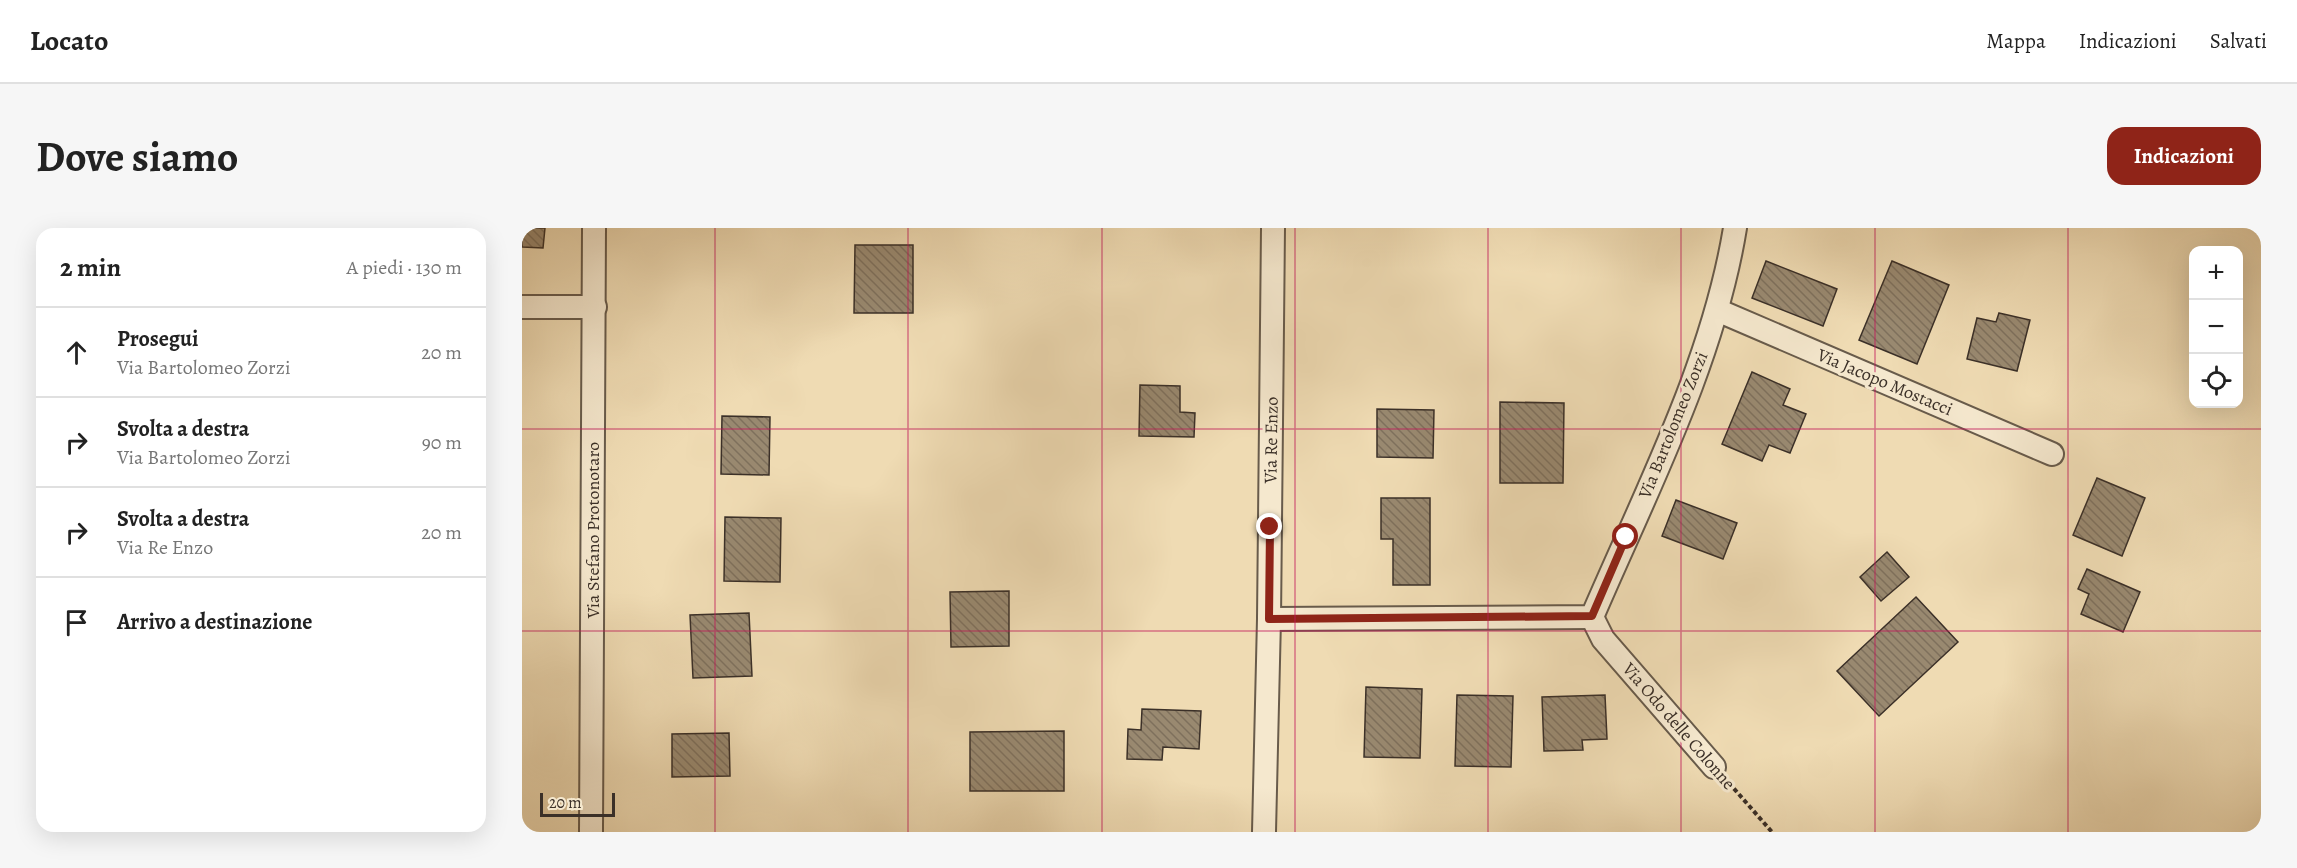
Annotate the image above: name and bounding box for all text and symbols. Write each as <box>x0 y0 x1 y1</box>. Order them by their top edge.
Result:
text: Locato <box>30 22 108 60</box>
text: Mappa <box>1986 27 2046 55</box>
text: Indicazioni <box>2079 27 2177 55</box>
text: Salvati <box>2210 27 2267 55</box>
button: Indicazioni <box>2107 127 2261 185</box>
text: Dove siamo <box>36 128 238 185</box>
map controls <box>2189 246 2243 408</box>
button: + <box>2189 246 2243 300</box>
text: 2 min <box>60 250 121 285</box>
text: A piedi · 130 m <box>347 254 462 281</box>
button: − <box>2189 300 2243 354</box>
text: Prosegui <box>117 324 198 354</box>
icon: ahead <box>60 336 93 369</box>
text: 20 m <box>421 339 462 366</box>
street label: Via Jacopo Mostacci <box>1813 342 1956 421</box>
street label: Via Bartolomeo Zorzi <box>1632 348 1713 503</box>
text: Via Bartolomeo Zorzi <box>117 354 291 381</box>
button: locate <box>2189 354 2243 408</box>
street label: Via Re Enzo <box>1258 396 1284 484</box>
text: Svolta a destra <box>117 414 249 444</box>
icon: right <box>60 426 93 459</box>
text: 90 m <box>422 429 462 456</box>
street label: Via Stefano Protonotaro <box>581 442 605 619</box>
text: Via Bartolomeo Zorzi <box>117 444 291 471</box>
text: Svolta a destra <box>117 504 249 534</box>
route end <box>1256 513 1282 539</box>
icon: right <box>60 516 93 549</box>
text: 20 m <box>421 519 462 546</box>
route start <box>1612 523 1638 549</box>
text: Via Re Enzo <box>117 534 213 561</box>
icon: arrive <box>60 606 93 639</box>
text: Arrivo a destinazione <box>117 607 312 637</box>
street label: Via Odo delle Colonne <box>1616 657 1741 795</box>
scale bar <box>540 790 615 818</box>
text: 20 m <box>549 792 582 814</box>

